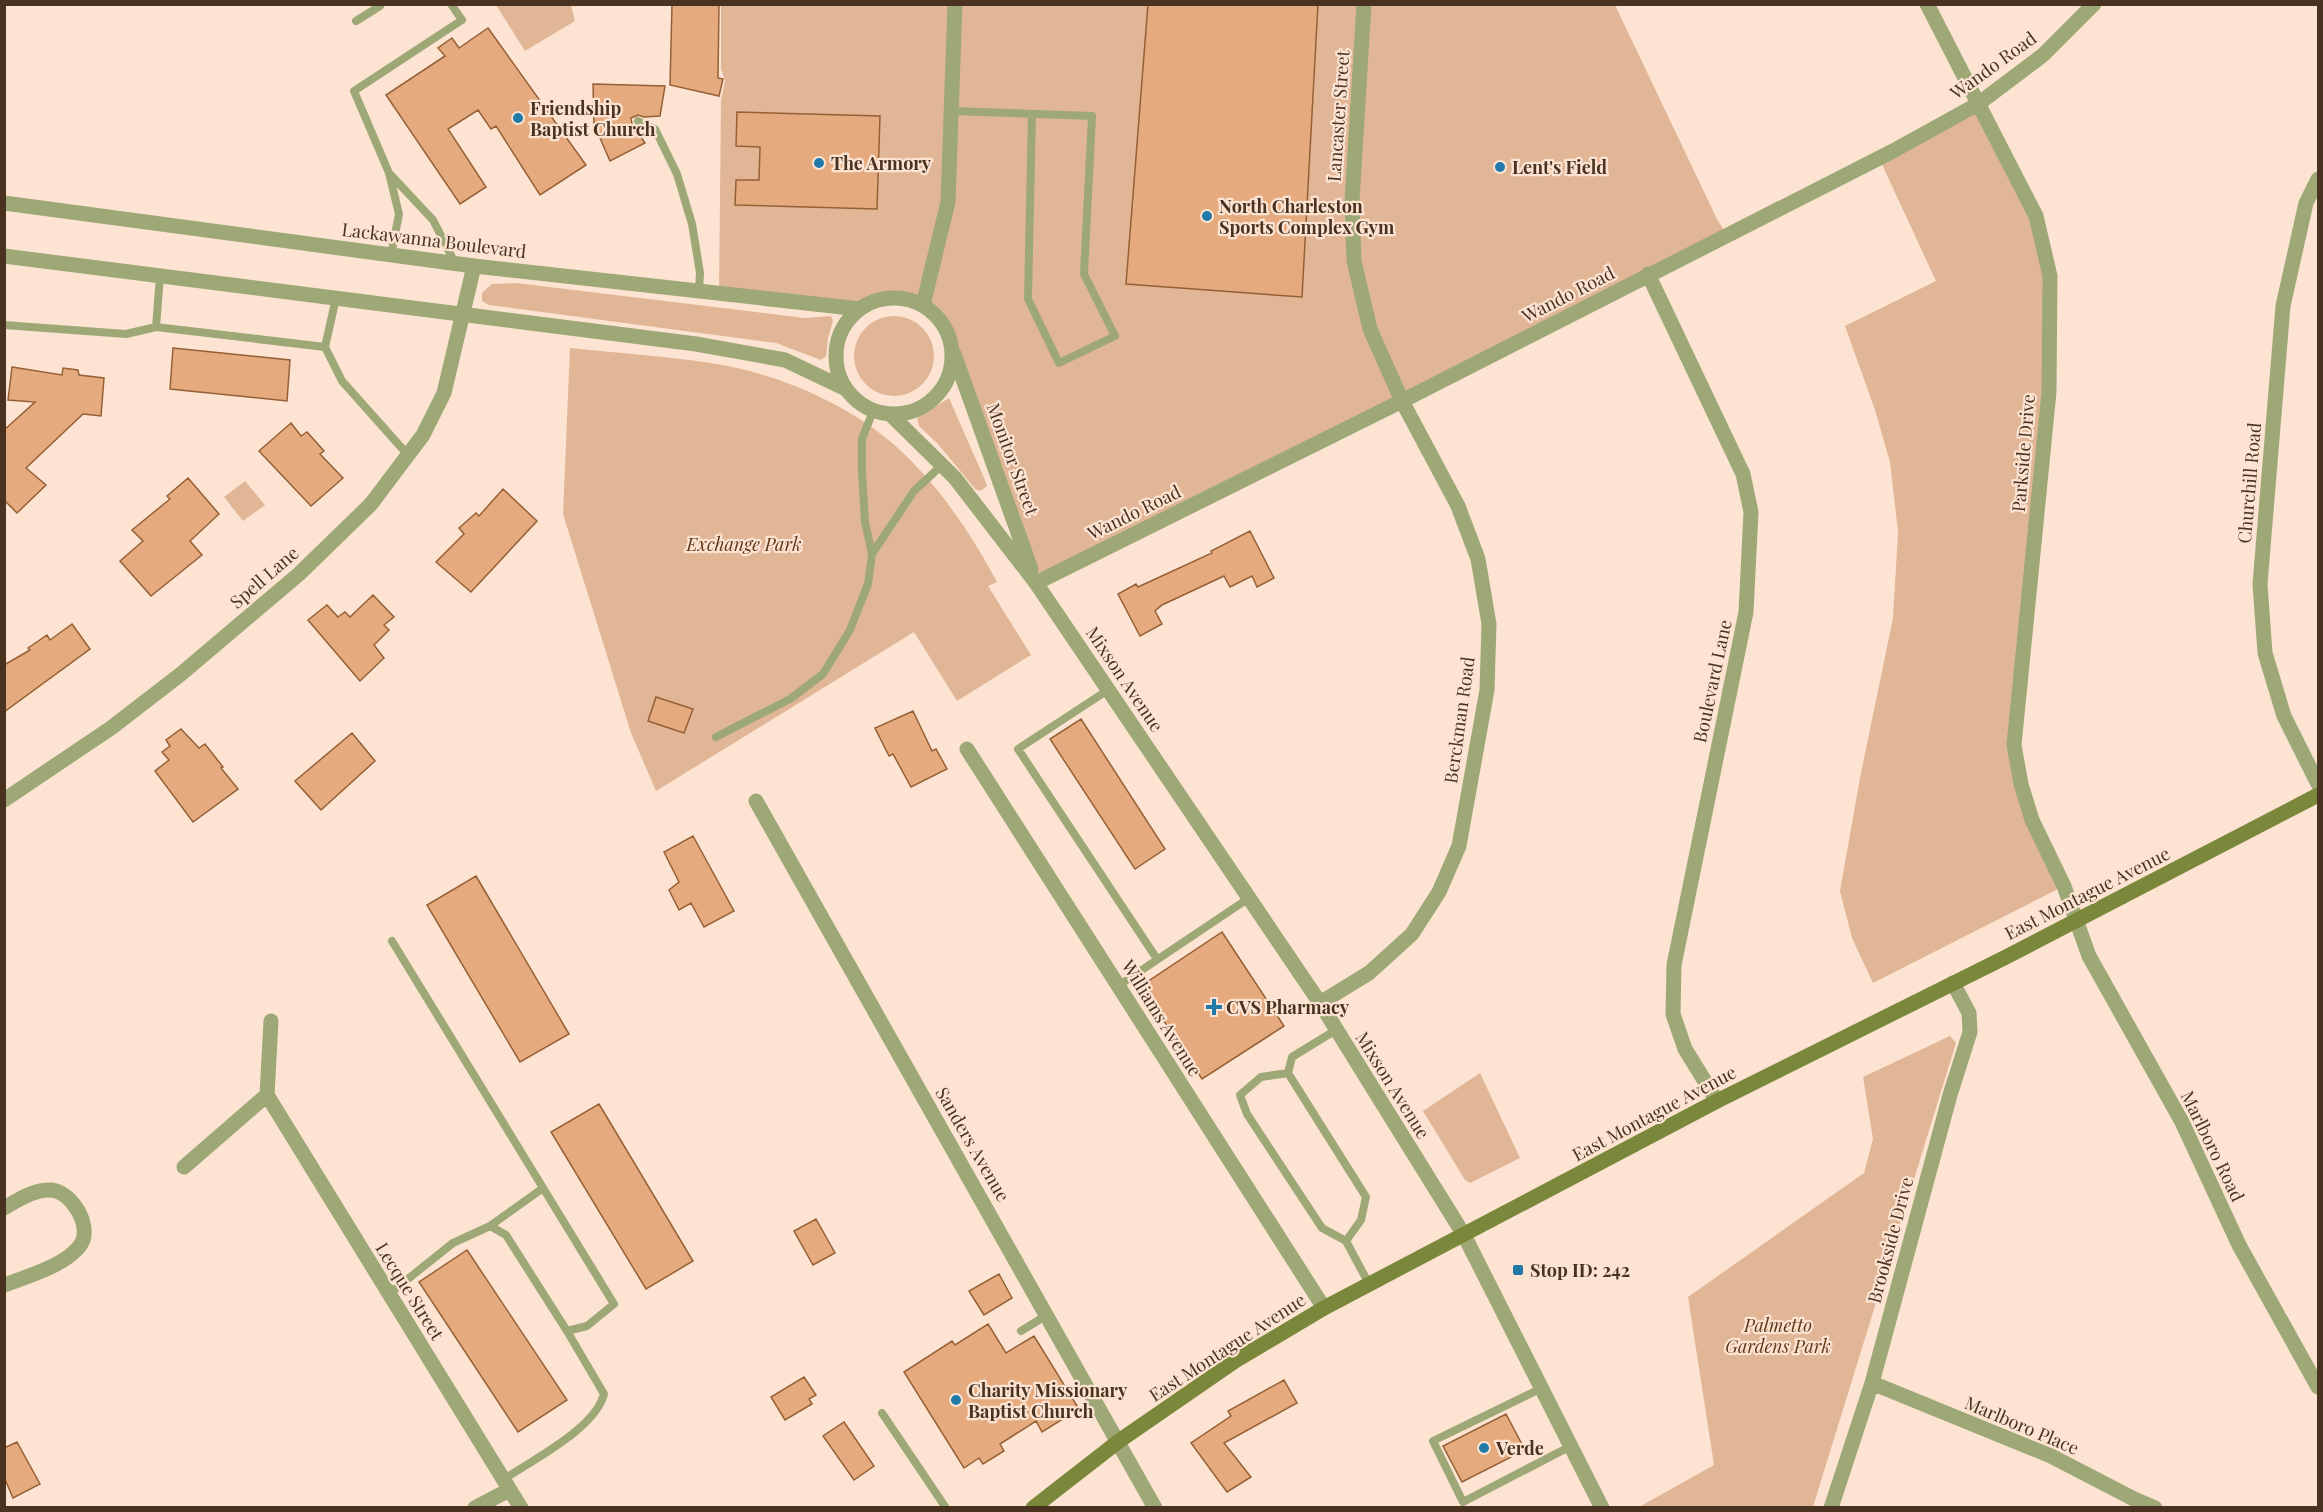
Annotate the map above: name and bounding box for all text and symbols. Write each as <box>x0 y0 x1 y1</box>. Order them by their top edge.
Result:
street label: Wando Road <box>1944 25 2041 105</box>
street label: Lancaster Street <box>1321 49 1355 183</box>
place label: Friendship Baptist Church <box>530 96 656 141</box>
marker: Friendship Baptist Church <box>511 111 525 125</box>
place label: The Armory <box>831 151 932 175</box>
place label: Lent's Field <box>1512 155 1607 179</box>
marker: The Armory <box>812 156 826 170</box>
marker: Lent's Field <box>1493 160 1507 174</box>
place label: North Charleston Sports Complex Gym <box>1219 194 1395 239</box>
marker: North Charleston Sports Complex Gym <box>1200 209 1214 223</box>
street label: Lackawanna Boulevard <box>340 217 528 263</box>
street label: Wando Road <box>1517 260 1619 328</box>
street label: Parkside Drive <box>2006 393 2040 513</box>
street label: Monitor Street <box>982 399 1045 519</box>
street label: Churchill Road <box>2232 421 2266 545</box>
street label: Wando Road <box>1083 479 1185 545</box>
park label: Exchange Park <box>686 532 801 556</box>
street label: Spell Lane <box>225 541 303 613</box>
street label: Boulevard Lane <box>1687 617 1737 745</box>
street label: Mixson Avenue <box>1081 622 1169 736</box>
street label: Berckman Road <box>1438 655 1480 785</box>
street label: East Montague Avenue <box>2000 841 2174 945</box>
street label: Williams Avenue <box>1116 954 1207 1081</box>
place label: CVS Pharmacy <box>1226 995 1350 1019</box>
marker: CVS Pharmacy <box>1207 1000 1221 1014</box>
street label: Mixson Avenue <box>1350 1027 1436 1143</box>
street label: East Montague Avenue <box>1568 1060 1740 1166</box>
street label: Sanders Avenue <box>931 1082 1015 1206</box>
street label: Marlboro Road <box>2176 1087 2250 1206</box>
street label: Brookside Drive <box>1862 1174 1918 1306</box>
street label: Lecque Street <box>370 1238 450 1345</box>
place label: Stop ID: 242 <box>1530 1258 1630 1282</box>
marker: Stop ID: 242 <box>1511 1263 1525 1277</box>
street label: East Montague Avenue <box>1144 1287 1310 1407</box>
park label: Palmetto Gardens Park <box>1725 1313 1831 1358</box>
place label: Charity Missionary Baptist Church <box>968 1378 1128 1423</box>
street label: Marlboro Place <box>1961 1390 2083 1460</box>
marker: Charity Missionary Baptist Church <box>949 1393 963 1407</box>
place label: Verde <box>1495 1436 1544 1460</box>
marker: Verde <box>1477 1441 1491 1455</box>

